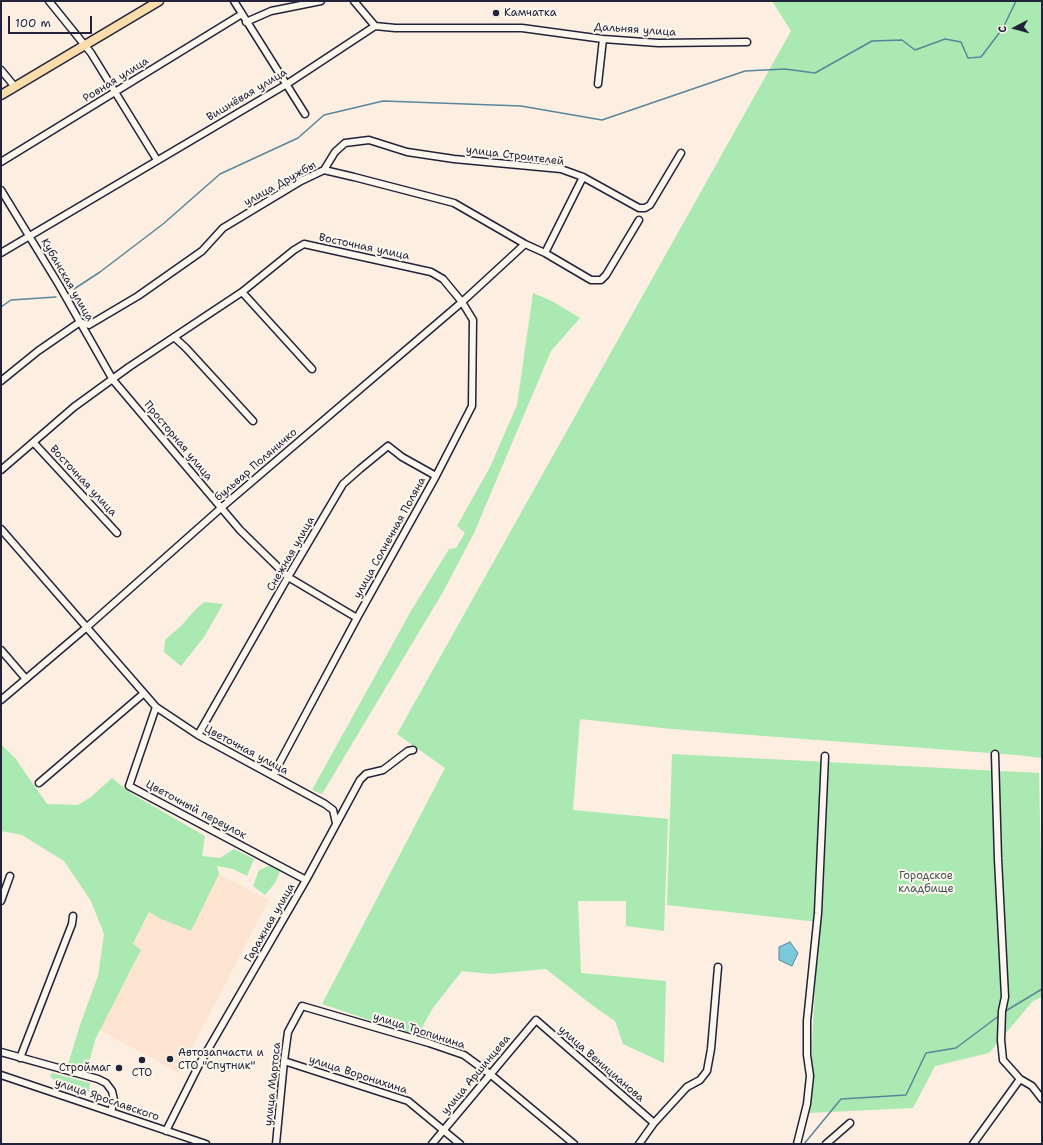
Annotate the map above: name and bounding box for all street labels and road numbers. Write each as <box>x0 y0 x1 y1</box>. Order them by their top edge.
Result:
street label: Дальняя улица <box>594 21 676 39</box>
street label: Ровная улица <box>81 55 151 105</box>
street label: Вишнёвая улица <box>204 66 290 124</box>
street label: улица Строителей <box>465 143 565 169</box>
street label: улица Дружбы <box>242 159 318 209</box>
street label: Восточная улица <box>317 231 411 263</box>
street label: Кубанская улица <box>38 236 96 324</box>
street label: Просторная улица <box>141 399 215 483</box>
street label: бульвар Поляничко <box>212 426 300 504</box>
street label: Восточная улица <box>47 443 119 519</box>
street label: улица Солнечная Поляна <box>351 475 429 601</box>
street label: Снежная улица <box>264 514 318 594</box>
street label: Цветочная улица <box>202 722 290 778</box>
street label: Цветочный переулок <box>143 778 249 842</box>
street label: Гаражная улица <box>242 881 298 965</box>
street label: улица Тропинина <box>371 1010 467 1052</box>
street label: улица Веницианова <box>555 1023 647 1105</box>
street label: улица Аршинцева <box>439 1032 513 1118</box>
street label: улица Мартоса <box>262 1041 284 1127</box>
street label: улица Воронихина <box>307 1053 409 1097</box>
street label: улица Ярославского <box>53 1076 161 1124</box>

